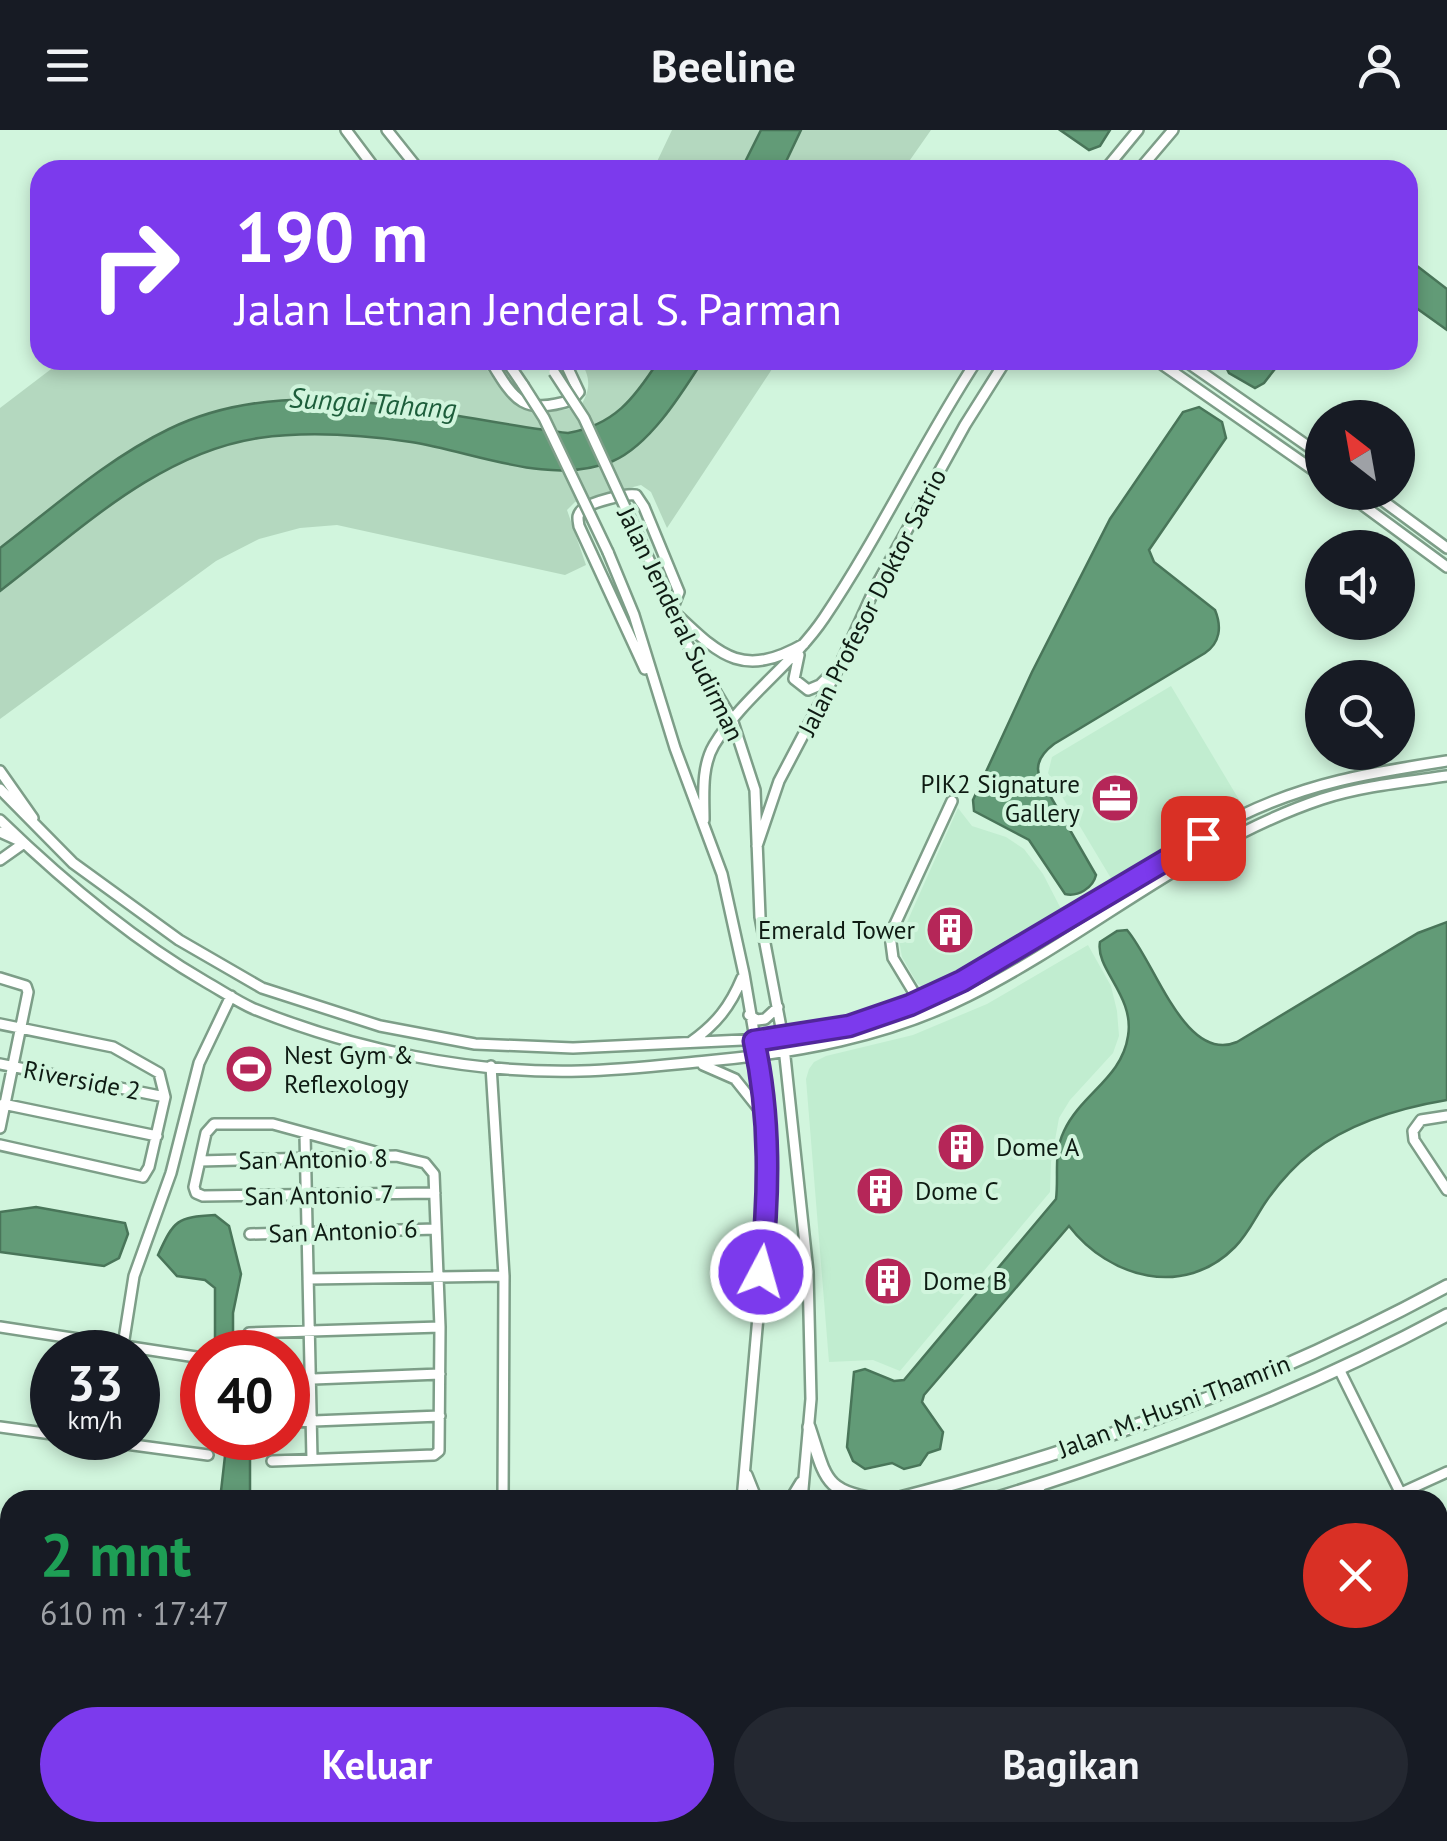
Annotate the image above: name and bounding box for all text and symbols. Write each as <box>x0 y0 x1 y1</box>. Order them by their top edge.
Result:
text: Beeline <box>651 36 796 94</box>
icon: menu <box>40 38 95 93</box>
icon: person <box>1352 38 1407 93</box>
text: 190 m <box>235 191 428 281</box>
icon: right <box>70 200 200 330</box>
text: Jalan Letnan Jenderal S. Parman <box>235 279 842 337</box>
water label: Sungai Tahang <box>288 378 458 427</box>
north arrow <box>1305 400 1415 510</box>
map controls <box>1305 400 1415 770</box>
street label: Jalan Profesor Doktor Satrio <box>790 463 953 742</box>
street label: Jalan Jenderal Sudirman <box>610 501 752 746</box>
button: sound <box>1305 530 1415 640</box>
button: search <box>1305 660 1415 770</box>
place label: PIK2 Signature Gallery <box>921 768 1080 829</box>
office icon: PIK2 Signature Gallery <box>1089 772 1141 824</box>
pin <box>1161 796 1246 881</box>
icon: arrive <box>1176 811 1231 866</box>
building icon: Emerald Tower <box>924 904 976 956</box>
place label: Emerald Tower <box>758 914 915 946</box>
place label: Nest Gym & Reflexology <box>284 1039 413 1100</box>
sports icon: Nest Gym & Reflexology <box>223 1043 275 1095</box>
street label: Riverside 2 <box>21 1053 143 1107</box>
building icon: Dome A <box>935 1121 987 1173</box>
place label: Dome A <box>996 1131 1080 1163</box>
street label: San Antonio 8 <box>238 1142 388 1176</box>
building icon: Dome C <box>854 1165 906 1217</box>
place label: Dome C <box>915 1175 999 1207</box>
street label: San Antonio 7 <box>244 1178 394 1212</box>
street label: San Antonio 6 <box>268 1212 418 1250</box>
position arrow <box>709 1220 813 1324</box>
building icon: Dome B <box>862 1255 914 1307</box>
place label: Dome B <box>923 1265 1007 1297</box>
speed limit sign: 40 <box>180 1330 310 1460</box>
street label: Jalan M. Husni Thamrin <box>1053 1347 1294 1465</box>
text: 33 <box>67 1350 123 1415</box>
text: km/h <box>68 1404 122 1436</box>
text: 2 mnt <box>40 1515 191 1593</box>
button: close <box>1303 1523 1408 1628</box>
text: 610 m · 17:47 <box>40 1592 229 1634</box>
button: Keluar <box>40 1707 714 1822</box>
button: Bagikan <box>734 1707 1408 1822</box>

